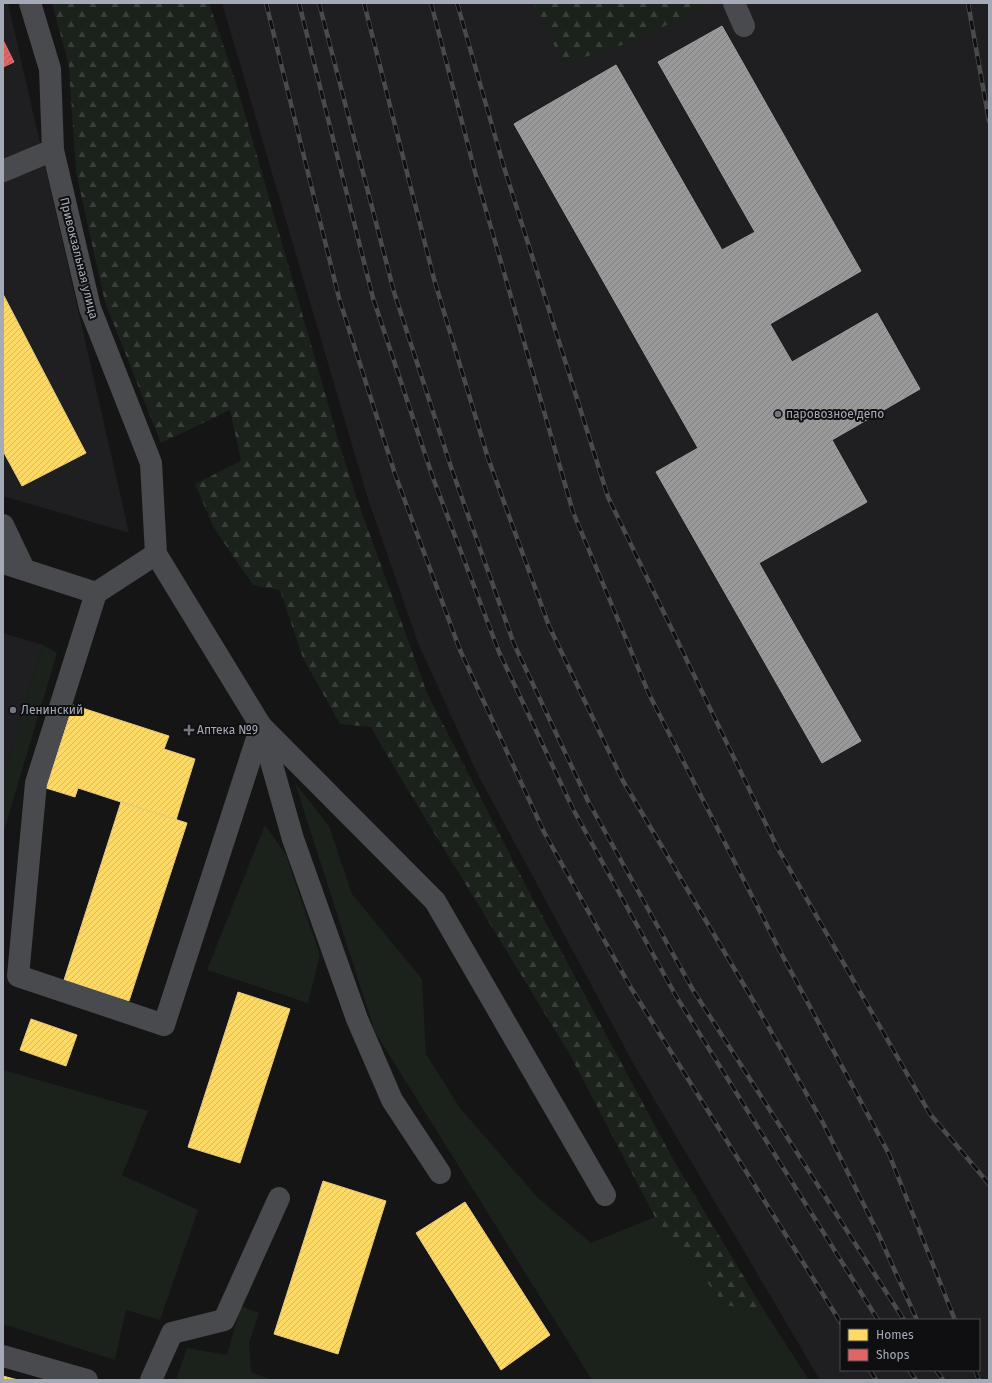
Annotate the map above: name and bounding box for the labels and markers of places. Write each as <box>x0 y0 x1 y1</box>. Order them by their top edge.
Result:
place label: паровозное депо <box>786 407 884 421</box>
marker: паровозное депо <box>773 409 783 419</box>
place label: Ленинский <box>21 703 83 717</box>
marker: Ленинский <box>8 705 18 715</box>
place label: Аптека №9 <box>197 723 258 737</box>
marker: Аптека №9 <box>184 725 194 735</box>

